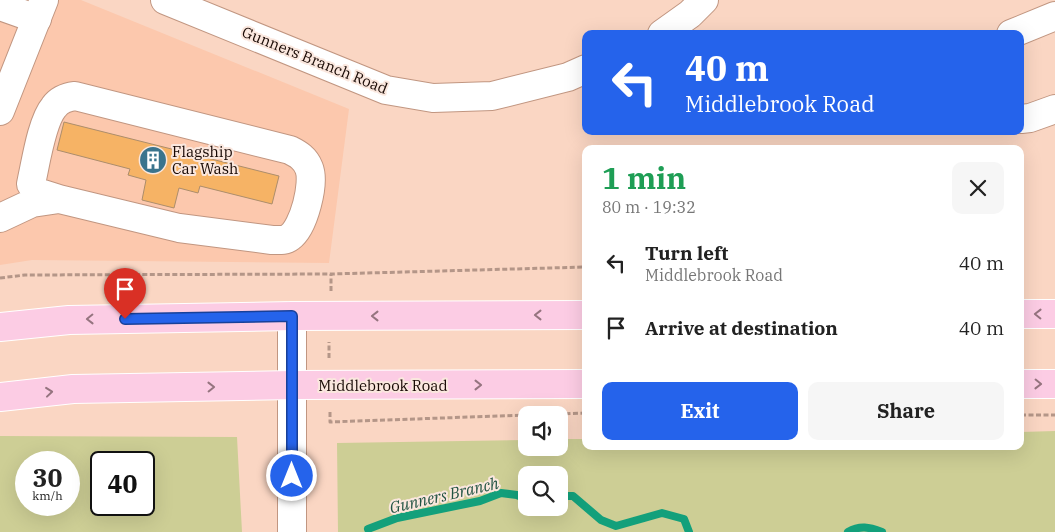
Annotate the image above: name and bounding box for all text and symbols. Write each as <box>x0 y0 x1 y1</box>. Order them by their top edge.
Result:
street label: Gunners Branch Road <box>239 22 391 98</box>
text: 40 m <box>685 45 769 91</box>
icon: left <box>602 50 667 115</box>
text: Middlebrook Road <box>685 89 875 118</box>
place label: Flagship Car Wash <box>172 142 238 178</box>
building icon: Flagship Car Wash <box>138 145 168 175</box>
text: 1 min <box>602 158 686 197</box>
button: close <box>952 162 1004 214</box>
text: 80 m · 19:32 <box>602 197 696 217</box>
text: Turn left <box>645 241 728 265</box>
icon: left <box>602 249 630 277</box>
text: 40 m <box>959 251 1004 275</box>
text: Middlebrook Road <box>645 265 783 285</box>
pin <box>104 268 146 319</box>
icon: arrive <box>111 275 139 303</box>
one-way arrow <box>1034 309 1042 319</box>
one-way arrow <box>533 310 541 320</box>
one-way arrow <box>371 311 378 321</box>
one-way arrow <box>86 314 94 325</box>
icon: arrive <box>602 314 630 342</box>
text: Arrive at destination <box>645 316 838 340</box>
text: 40 m <box>959 316 1004 340</box>
street label: Middlebrook Road <box>318 376 448 395</box>
one-way arrow <box>1034 379 1042 389</box>
one-way arrow <box>475 380 483 390</box>
one-way arrow <box>208 382 215 392</box>
button: Exit <box>602 382 798 440</box>
button: Share <box>808 382 1004 440</box>
one-way arrow <box>45 387 53 398</box>
map controls <box>518 406 568 516</box>
button: sound <box>518 406 568 456</box>
position arrow <box>265 449 317 501</box>
speed limit sign: 40 <box>90 451 155 516</box>
text: 30 <box>32 461 63 494</box>
button: search <box>518 466 568 516</box>
water label: Gunners Branch <box>387 473 501 517</box>
text: km/h <box>32 488 63 503</box>

